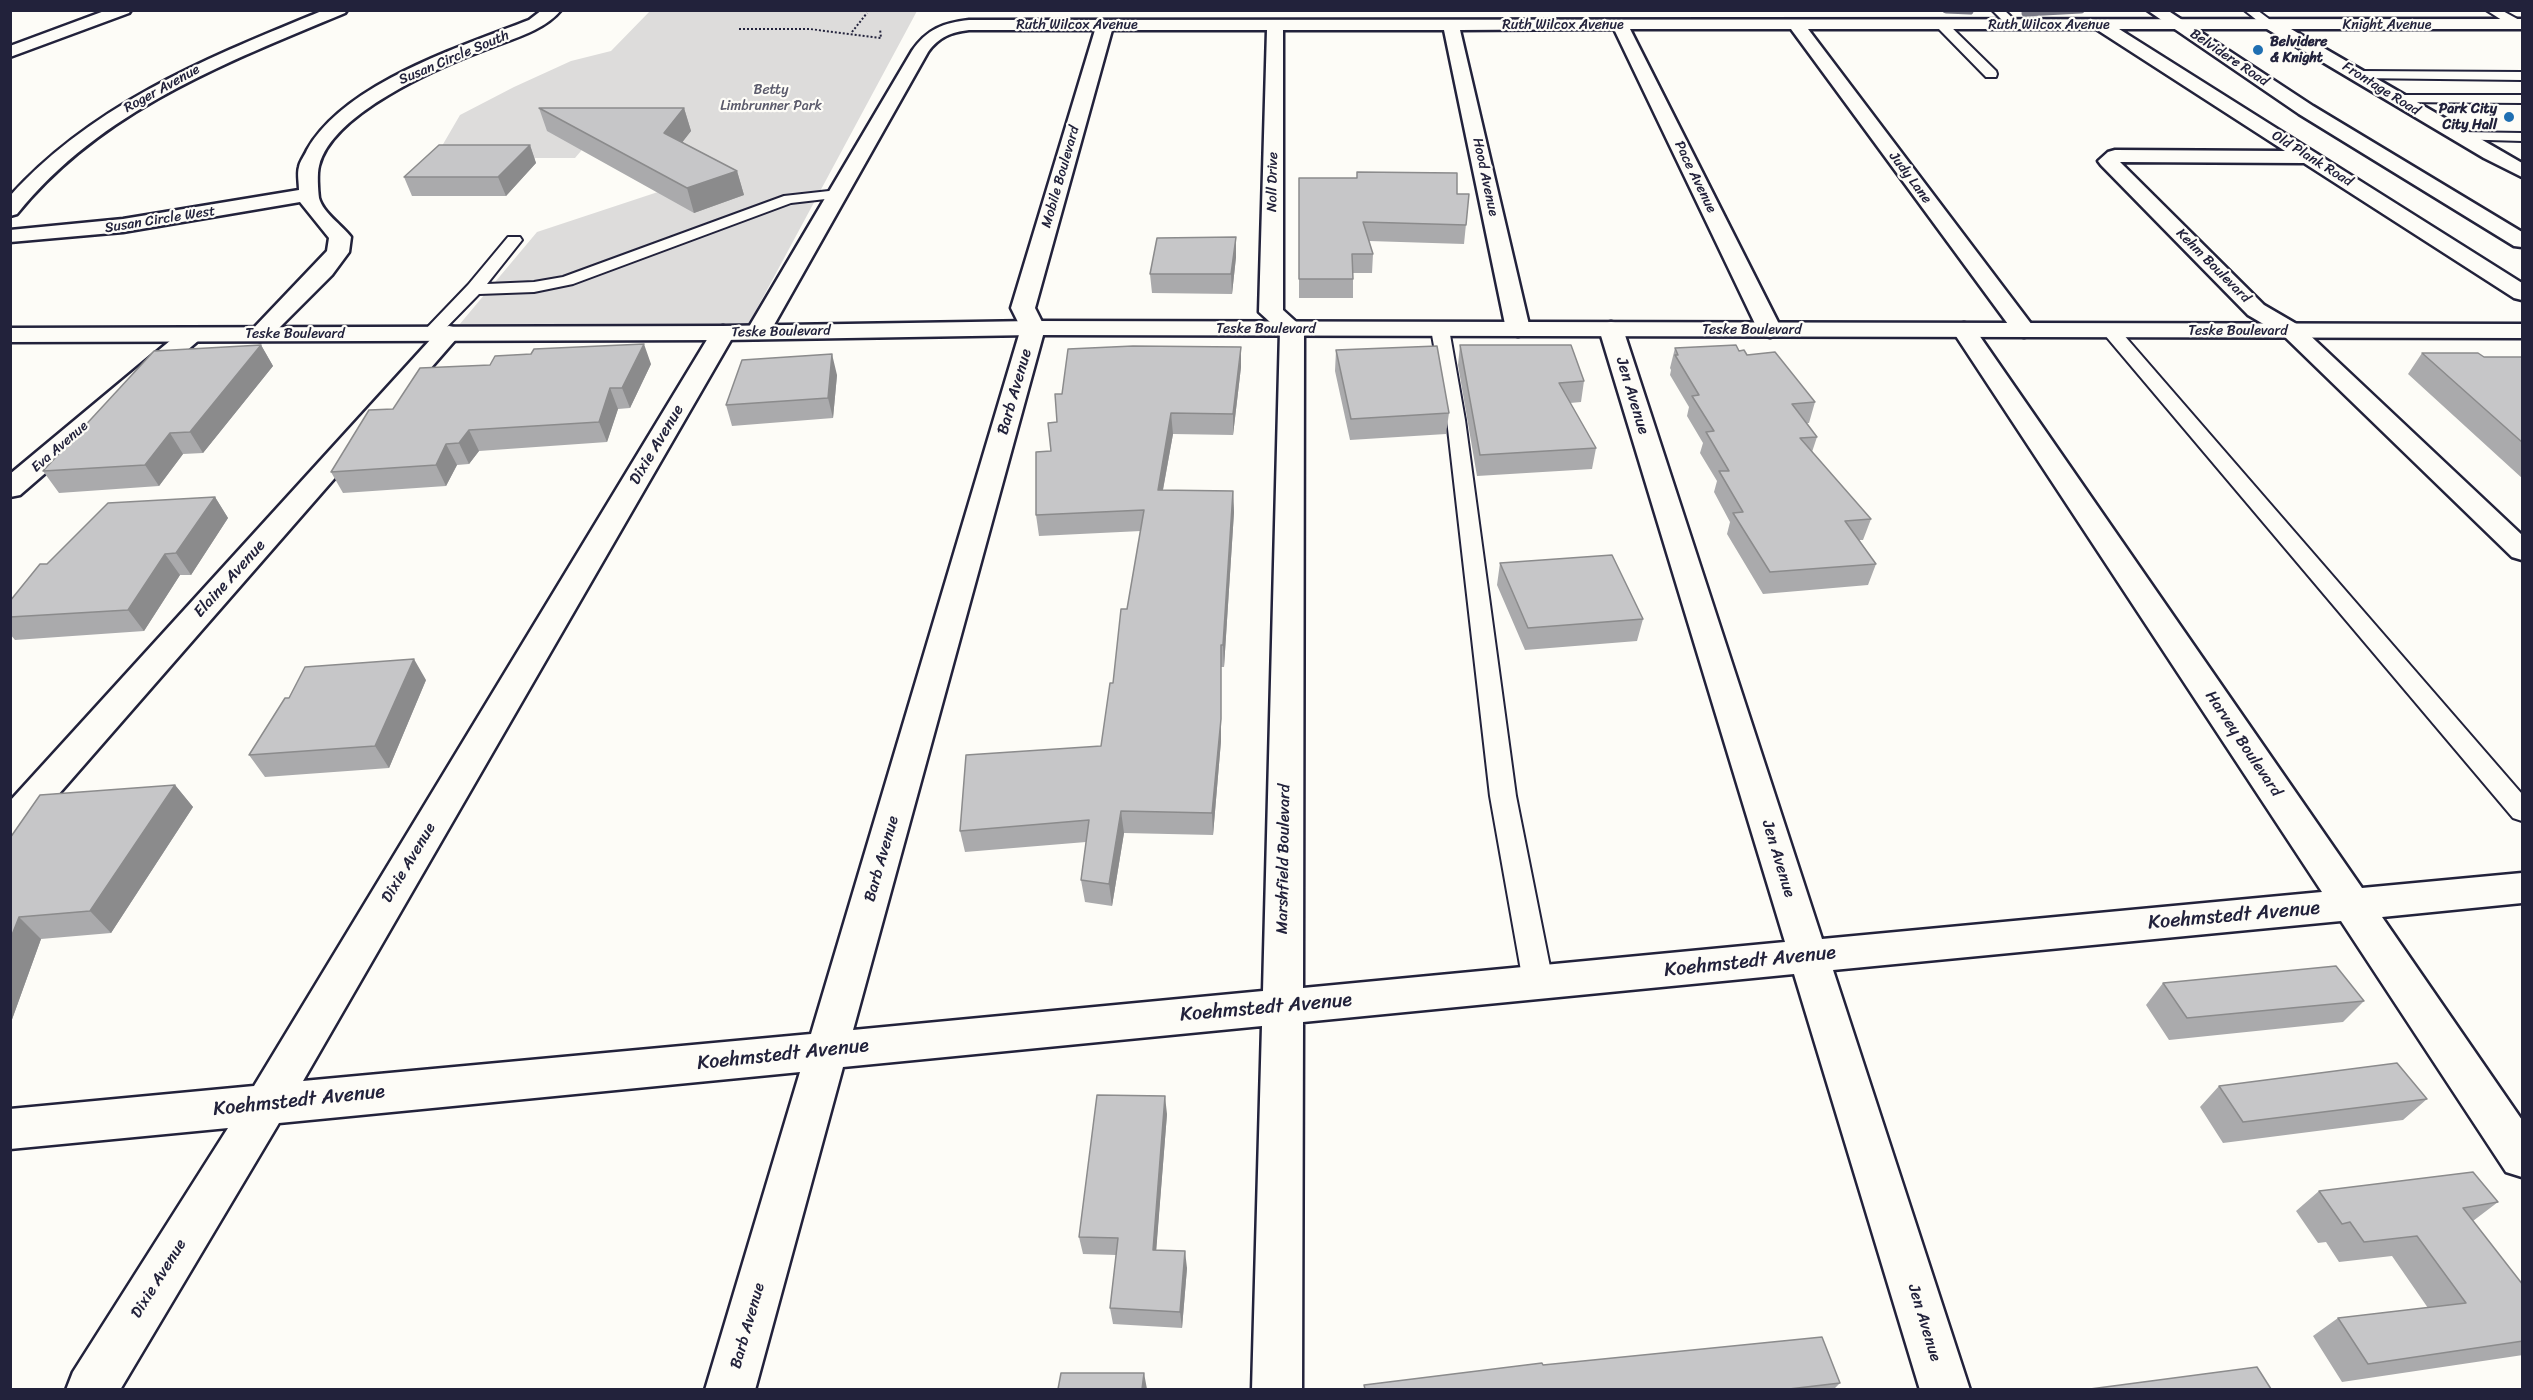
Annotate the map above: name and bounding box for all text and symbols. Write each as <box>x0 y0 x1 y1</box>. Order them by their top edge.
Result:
street label: Ruth Wilcox Avenue <box>1016 17 1138 33</box>
street label: Ruth Wilcox Avenue <box>1502 17 1624 33</box>
street label: Ruth Wilcox Avenue <box>1988 17 2110 33</box>
street label: Knight Avenue <box>2343 17 2431 33</box>
street label: Belvidere Road <box>2187 26 2271 90</box>
street label: Susan Circle South <box>396 27 512 89</box>
place label: Belvidere & Knight <box>2270 34 2327 66</box>
marker: Belvidere & Knight <box>2251 43 2265 57</box>
street label: Frontage Road <box>2339 59 2423 119</box>
street label: Roger Avenue <box>121 61 203 117</box>
park label: Betty Limbrunner Park <box>720 82 822 114</box>
place label: Park City City Hall <box>2439 101 2497 134</box>
marker: Park City City Hall <box>2502 110 2516 124</box>
street label: Mobile Boulevard <box>1038 124 1084 230</box>
street label: Old Plank Road <box>2268 127 2356 191</box>
street label: Hood Avenue <box>1468 136 1502 218</box>
street label: Pace Avenue <box>1670 138 1720 216</box>
street label: Judy Lane <box>1885 149 1935 207</box>
street label: Noll Drive <box>1264 152 1282 212</box>
street label: Susan Circle West <box>104 203 216 237</box>
street label: Kehm Boulevard <box>2172 225 2254 307</box>
street label: Teske Boulevard <box>1216 321 1316 337</box>
street label: Teske Boulevard <box>1702 322 1802 338</box>
street label: Teske Boulevard <box>731 323 831 341</box>
street label: Teske Boulevard <box>2188 323 2288 339</box>
street label: Teske Boulevard <box>245 326 345 342</box>
street label: Barb Avenue <box>994 347 1036 437</box>
street label: Jen Avenue <box>1611 355 1653 437</box>
street label: Dixie Avenue <box>626 402 688 488</box>
street label: Eva Avenue <box>28 418 92 476</box>
street label: Elaine Avenue <box>190 536 270 622</box>
street label: Harvey Boulevard <box>2201 687 2285 801</box>
street label: Marshfield Boulevard <box>1273 784 1295 934</box>
street label: Barb Avenue <box>861 814 903 904</box>
street label: Jen Avenue <box>1757 818 1799 900</box>
street label: Dixie Avenue <box>378 820 440 906</box>
street label: Koehmstedt Avenue <box>2147 897 2321 935</box>
street label: Koehmstedt Avenue <box>1663 941 1837 983</box>
street label: Koehmstedt Avenue <box>1179 989 1353 1027</box>
street label: Koehmstedt Avenue <box>696 1034 870 1076</box>
street label: Koehmstedt Avenue <box>212 1080 386 1122</box>
street label: Dixie Avenue <box>127 1236 191 1322</box>
street label: Barb Avenue <box>727 1281 769 1371</box>
street label: Jen Avenue <box>1903 1282 1945 1364</box>

